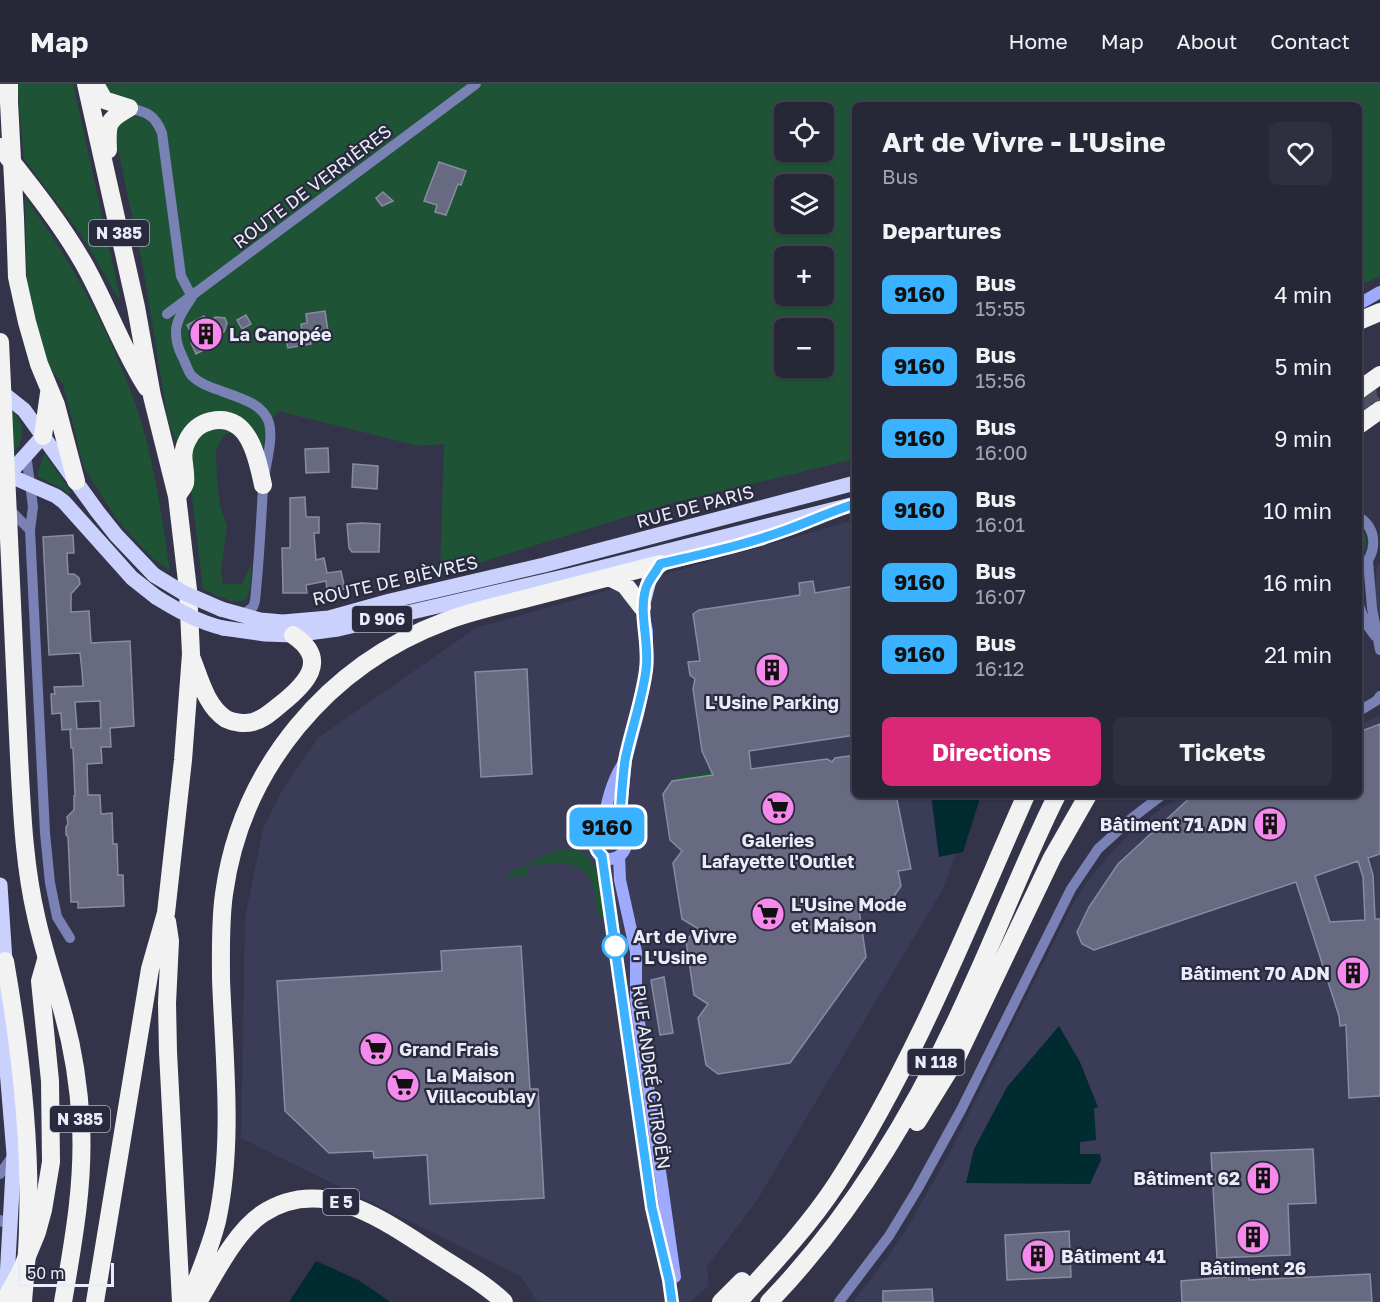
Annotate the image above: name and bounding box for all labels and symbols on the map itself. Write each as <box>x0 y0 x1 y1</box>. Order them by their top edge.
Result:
street label: ROUTE DE VERRIÈRES <box>229 119 395 253</box>
road number: N 385 <box>89 220 149 246</box>
building icon: La Canopée <box>188 316 224 352</box>
place label: La Canopée <box>229 323 332 345</box>
street label: RUE DE PARIS <box>634 480 756 532</box>
street label: ROUTE DE BIÈVRES <box>310 550 480 610</box>
road number: D 906 <box>352 606 412 632</box>
building icon: L'Usine Parking <box>754 652 790 688</box>
place label: L'Usine Parking <box>705 691 839 713</box>
supermarket icon: Galeries Lafayette l'Outlet <box>760 790 796 826</box>
building icon: Bâtiment 71 ADN <box>1252 806 1288 842</box>
line badge: 9160 <box>565 808 649 846</box>
place label: Bâtiment 71 ADN <box>1100 813 1247 835</box>
place label: Galeries Lafayette l'Outlet <box>702 829 854 872</box>
place label: L'Usine Mode et Maison <box>791 893 907 936</box>
supermarket icon: L'Usine Mode et Maison <box>750 896 786 932</box>
place label: Art de Vivre - L'Usine <box>633 925 737 968</box>
marker: Art de Vivre - L'Usine <box>602 933 628 959</box>
building icon: Bâtiment 70 ADN <box>1335 955 1371 991</box>
place label: Bâtiment 70 ADN <box>1180 962 1330 984</box>
street label: RUE ANDRÉ CITROËN <box>628 983 676 1171</box>
supermarket icon: Grand Frais <box>358 1031 394 1067</box>
place label: Grand Frais <box>399 1038 499 1060</box>
road number: N 118 <box>908 1049 964 1075</box>
place label: La Maison Villacoublay <box>426 1064 536 1107</box>
supermarket icon: La Maison Villacoublay <box>385 1067 421 1103</box>
road number: N 385 <box>50 1106 110 1132</box>
building icon: Bâtiment 62 <box>1245 1160 1281 1196</box>
place label: Bâtiment 62 <box>1133 1167 1240 1189</box>
road number: E 5 <box>323 1189 359 1215</box>
building icon: Bâtiment 26 <box>1235 1219 1271 1255</box>
building icon: Bâtiment 41 <box>1020 1238 1056 1274</box>
place label: Bâtiment 41 <box>1061 1245 1166 1267</box>
place label: Bâtiment 26 <box>1200 1257 1306 1279</box>
scale bar <box>18 1260 114 1288</box>

